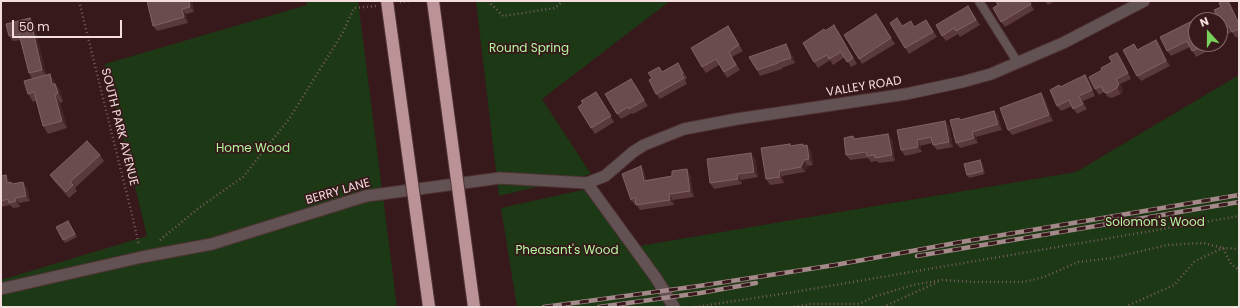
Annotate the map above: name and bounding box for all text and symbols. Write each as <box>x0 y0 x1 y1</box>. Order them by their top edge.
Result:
scale bar <box>14 12 124 38</box>
north arrow <box>1188 12 1228 52</box>
text: N <box>1197 13 1211 31</box>
text: 50 m <box>19 18 50 35</box>
park label: Round Spring <box>489 42 569 56</box>
street label: SOUTH PARK AVENUE <box>97 67 141 187</box>
street label: VALLEY ROAD <box>825 74 903 100</box>
park label: Home Wood <box>216 142 290 156</box>
street label: BERRY LANE <box>304 176 372 208</box>
park label: Solomon's Wood <box>1105 216 1205 230</box>
park label: Pheasant's Wood <box>515 244 619 258</box>

